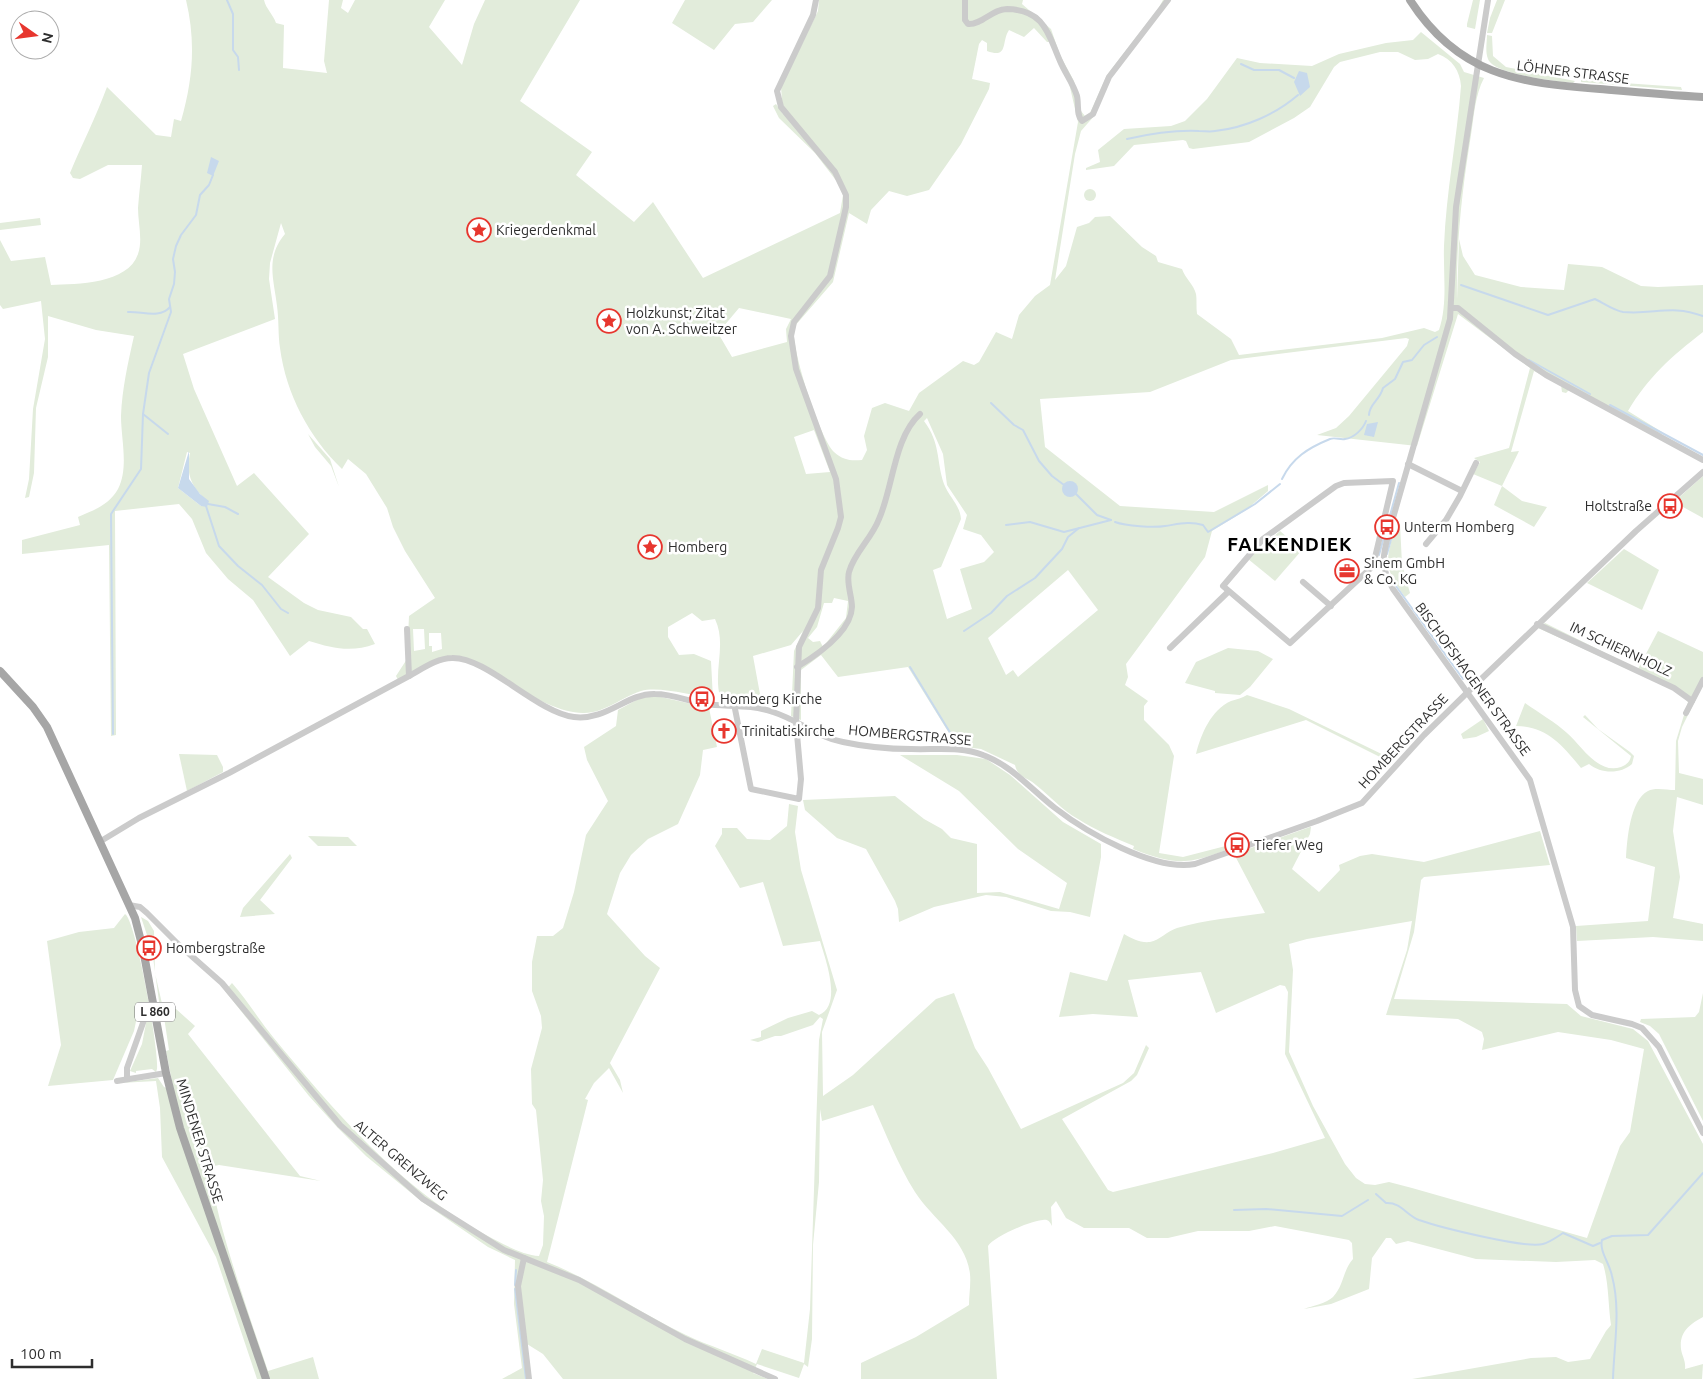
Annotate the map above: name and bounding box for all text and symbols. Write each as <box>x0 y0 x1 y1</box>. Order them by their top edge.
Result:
north arrow <box>10 10 60 60</box>
text: N <box>39 31 57 45</box>
street label: LÖHNER STRASSE <box>1516 56 1630 87</box>
place icon: Kriegerdenkmal <box>466 217 492 243</box>
place label: Kriegerdenkmal <box>496 222 596 238</box>
place label: Holzkunst; Zitat von A. Schweitzer <box>626 305 738 337</box>
place icon: Holzkunst; Zitat von A. Schweitzer <box>596 308 622 334</box>
bus stop icon: Holtstraße <box>1657 493 1683 519</box>
place label: Holtstraße <box>1585 498 1652 514</box>
bus stop icon: Unterm Homberg <box>1374 514 1400 540</box>
place label: Unterm Homberg <box>1404 519 1515 535</box>
district label: FALKENDIEK <box>1227 533 1353 555</box>
place icon: Homberg <box>637 534 663 560</box>
place label: Homberg <box>668 539 727 555</box>
place label: Sinem GmbH & Co. KG <box>1364 555 1445 587</box>
office icon: Sinem GmbH & Co. KG <box>1334 558 1360 584</box>
street label: BISCHOFSHAGENER STRASSE <box>1412 599 1534 759</box>
street label: IM SCHIERNHOLZ <box>1567 618 1675 680</box>
bus stop icon: Homberg Kirche <box>689 686 715 712</box>
street label: HOMBERGSTRASSE <box>1355 690 1451 792</box>
place label: Homberg Kirche <box>720 691 822 707</box>
church icon: Trinitatiskirche <box>711 718 737 744</box>
street label: HOMBERGSTRASSE <box>848 722 972 748</box>
place label: Trinitatiskirche <box>742 723 835 739</box>
bus stop icon: Tiefer Weg <box>1224 832 1250 858</box>
place label: Tiefer Weg <box>1254 837 1323 853</box>
bus stop icon: Hombergstraße <box>136 935 162 961</box>
place label: Hombergstraße <box>166 940 266 956</box>
road number: L 860 <box>135 1002 175 1022</box>
street label: MINDENER STRASSE <box>173 1077 227 1205</box>
street label: ALTER GRENZWEG <box>351 1117 451 1203</box>
scale bar <box>12 1336 92 1368</box>
text: 100 m <box>20 1345 62 1362</box>

